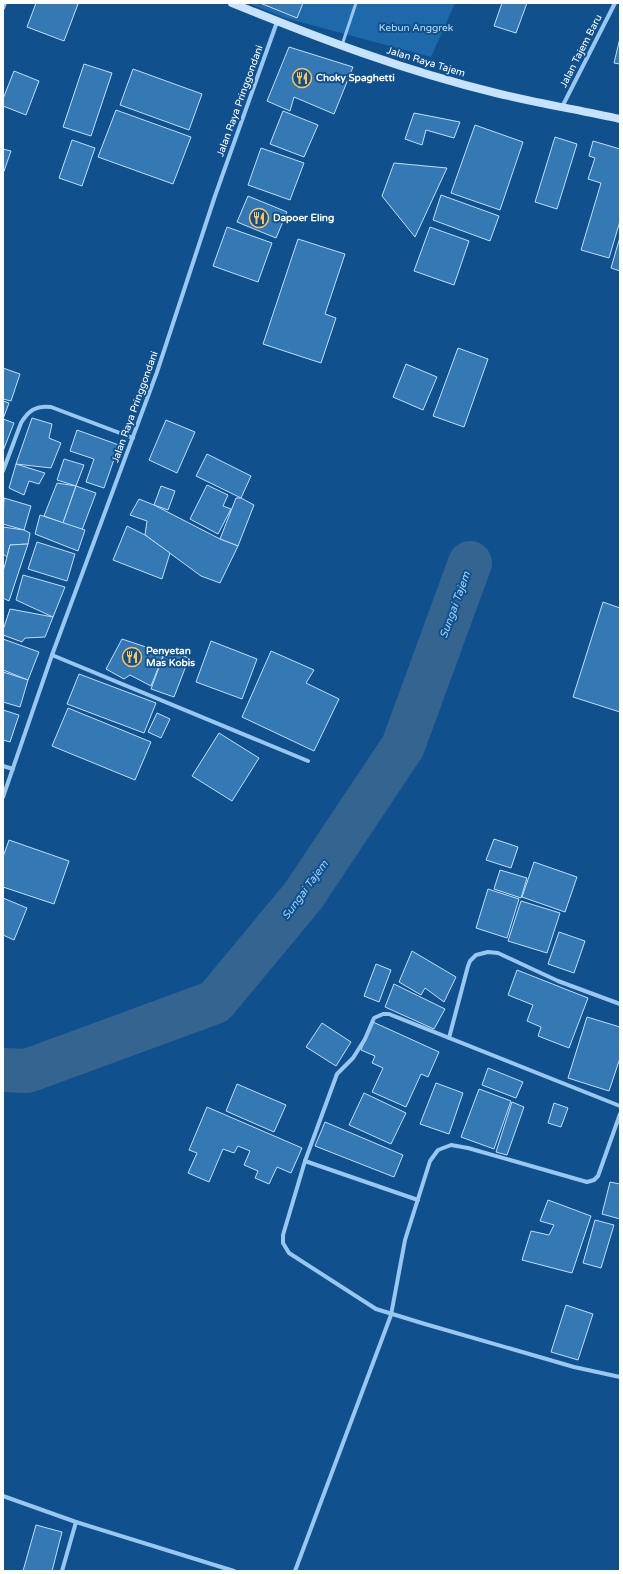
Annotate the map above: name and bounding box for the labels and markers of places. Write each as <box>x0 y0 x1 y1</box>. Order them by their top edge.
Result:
restaurant icon: Choky Spaghetti <box>291 67 313 89</box>
place label: Choky Spaghetti <box>316 72 395 84</box>
restaurant icon: Dapoer Eling <box>248 207 270 229</box>
place label: Dapoer Eling <box>273 212 334 224</box>
place label: Penyetan Mas Kobis <box>146 645 195 669</box>
restaurant icon: Penyetan Mas Kobis <box>121 646 143 668</box>

